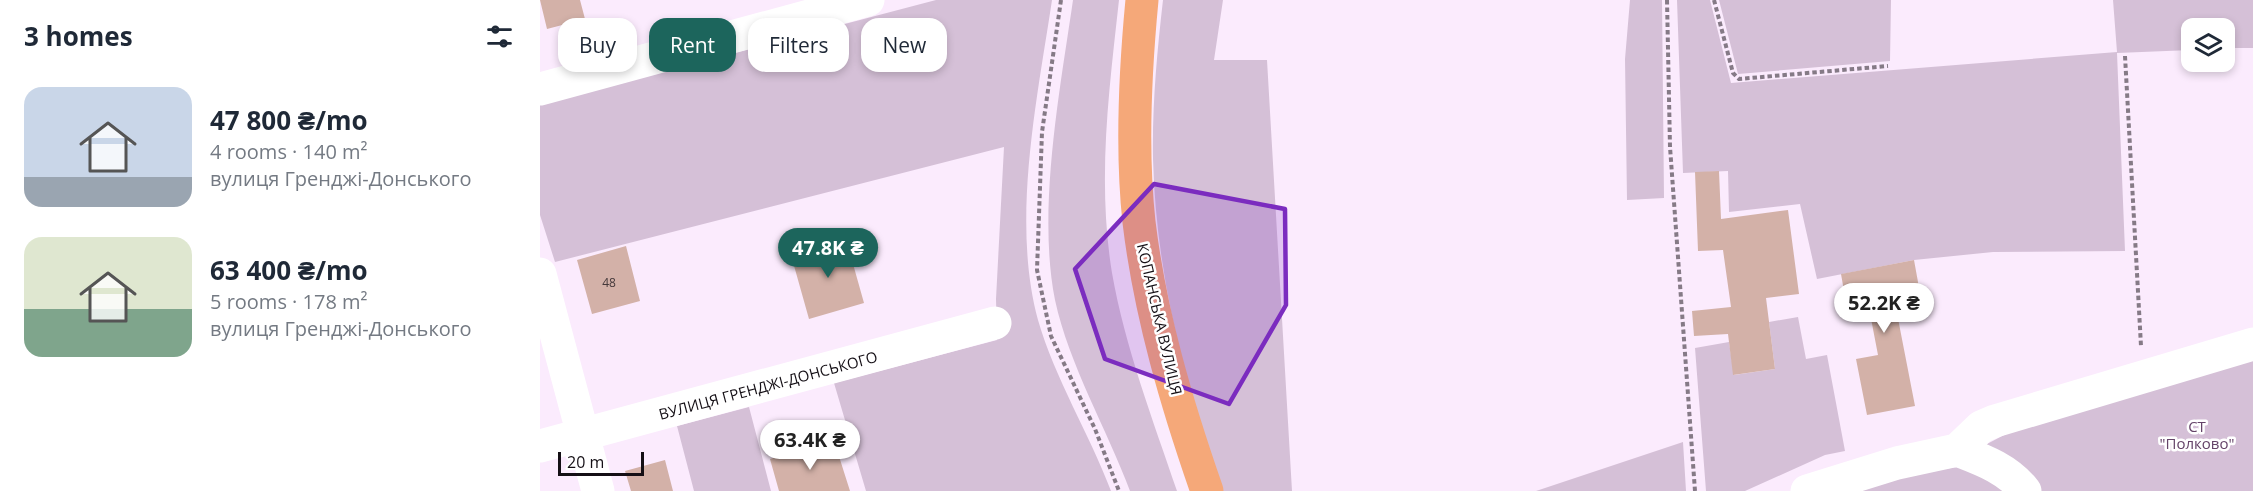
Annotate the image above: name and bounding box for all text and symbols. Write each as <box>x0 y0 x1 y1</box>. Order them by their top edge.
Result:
text: 3 homes <box>24 18 133 54</box>
chip: Buy <box>558 18 637 72</box>
chip: Rent <box>649 18 736 72</box>
chip: Filters <box>748 18 849 72</box>
chip: New <box>861 18 947 72</box>
map controls <box>2181 18 2235 72</box>
button: layers <box>2181 18 2235 72</box>
icon: filters <box>483 20 516 53</box>
text: 47 800 ₴/mo <box>210 102 368 138</box>
icon: home <box>72 111 144 183</box>
text: 4 rooms · 140 m² <box>210 138 368 165</box>
text: вулиця Гренджі-Донського <box>210 165 471 192</box>
pin: 47.8K ₴ <box>773 228 883 279</box>
text: 47.8K ₴ <box>792 234 864 261</box>
street label: КОПАНСЬКА ВУЛИЦЯ <box>1133 241 1187 397</box>
text: 63 400 ₴/mo <box>210 252 368 288</box>
icon: home <box>72 261 144 333</box>
house number: 48 <box>602 274 616 291</box>
pin: 52.2K ₴ <box>1829 283 1939 334</box>
text: 5 rooms · 178 m² <box>210 288 368 315</box>
text: 52.2K ₴ <box>1848 289 1920 316</box>
text: вулиця Гренджі-Донського <box>210 315 471 342</box>
street label: ВУЛИЦЯ ГРЕНДЖІ-ДОНСЬКОГО <box>656 346 880 424</box>
park label: СТ "Полково" <box>2160 416 2234 453</box>
pin: 63.4K ₴ <box>755 420 865 471</box>
text: 63.4K ₴ <box>774 426 846 453</box>
scale bar <box>558 449 644 476</box>
text: 20 m <box>567 451 604 473</box>

